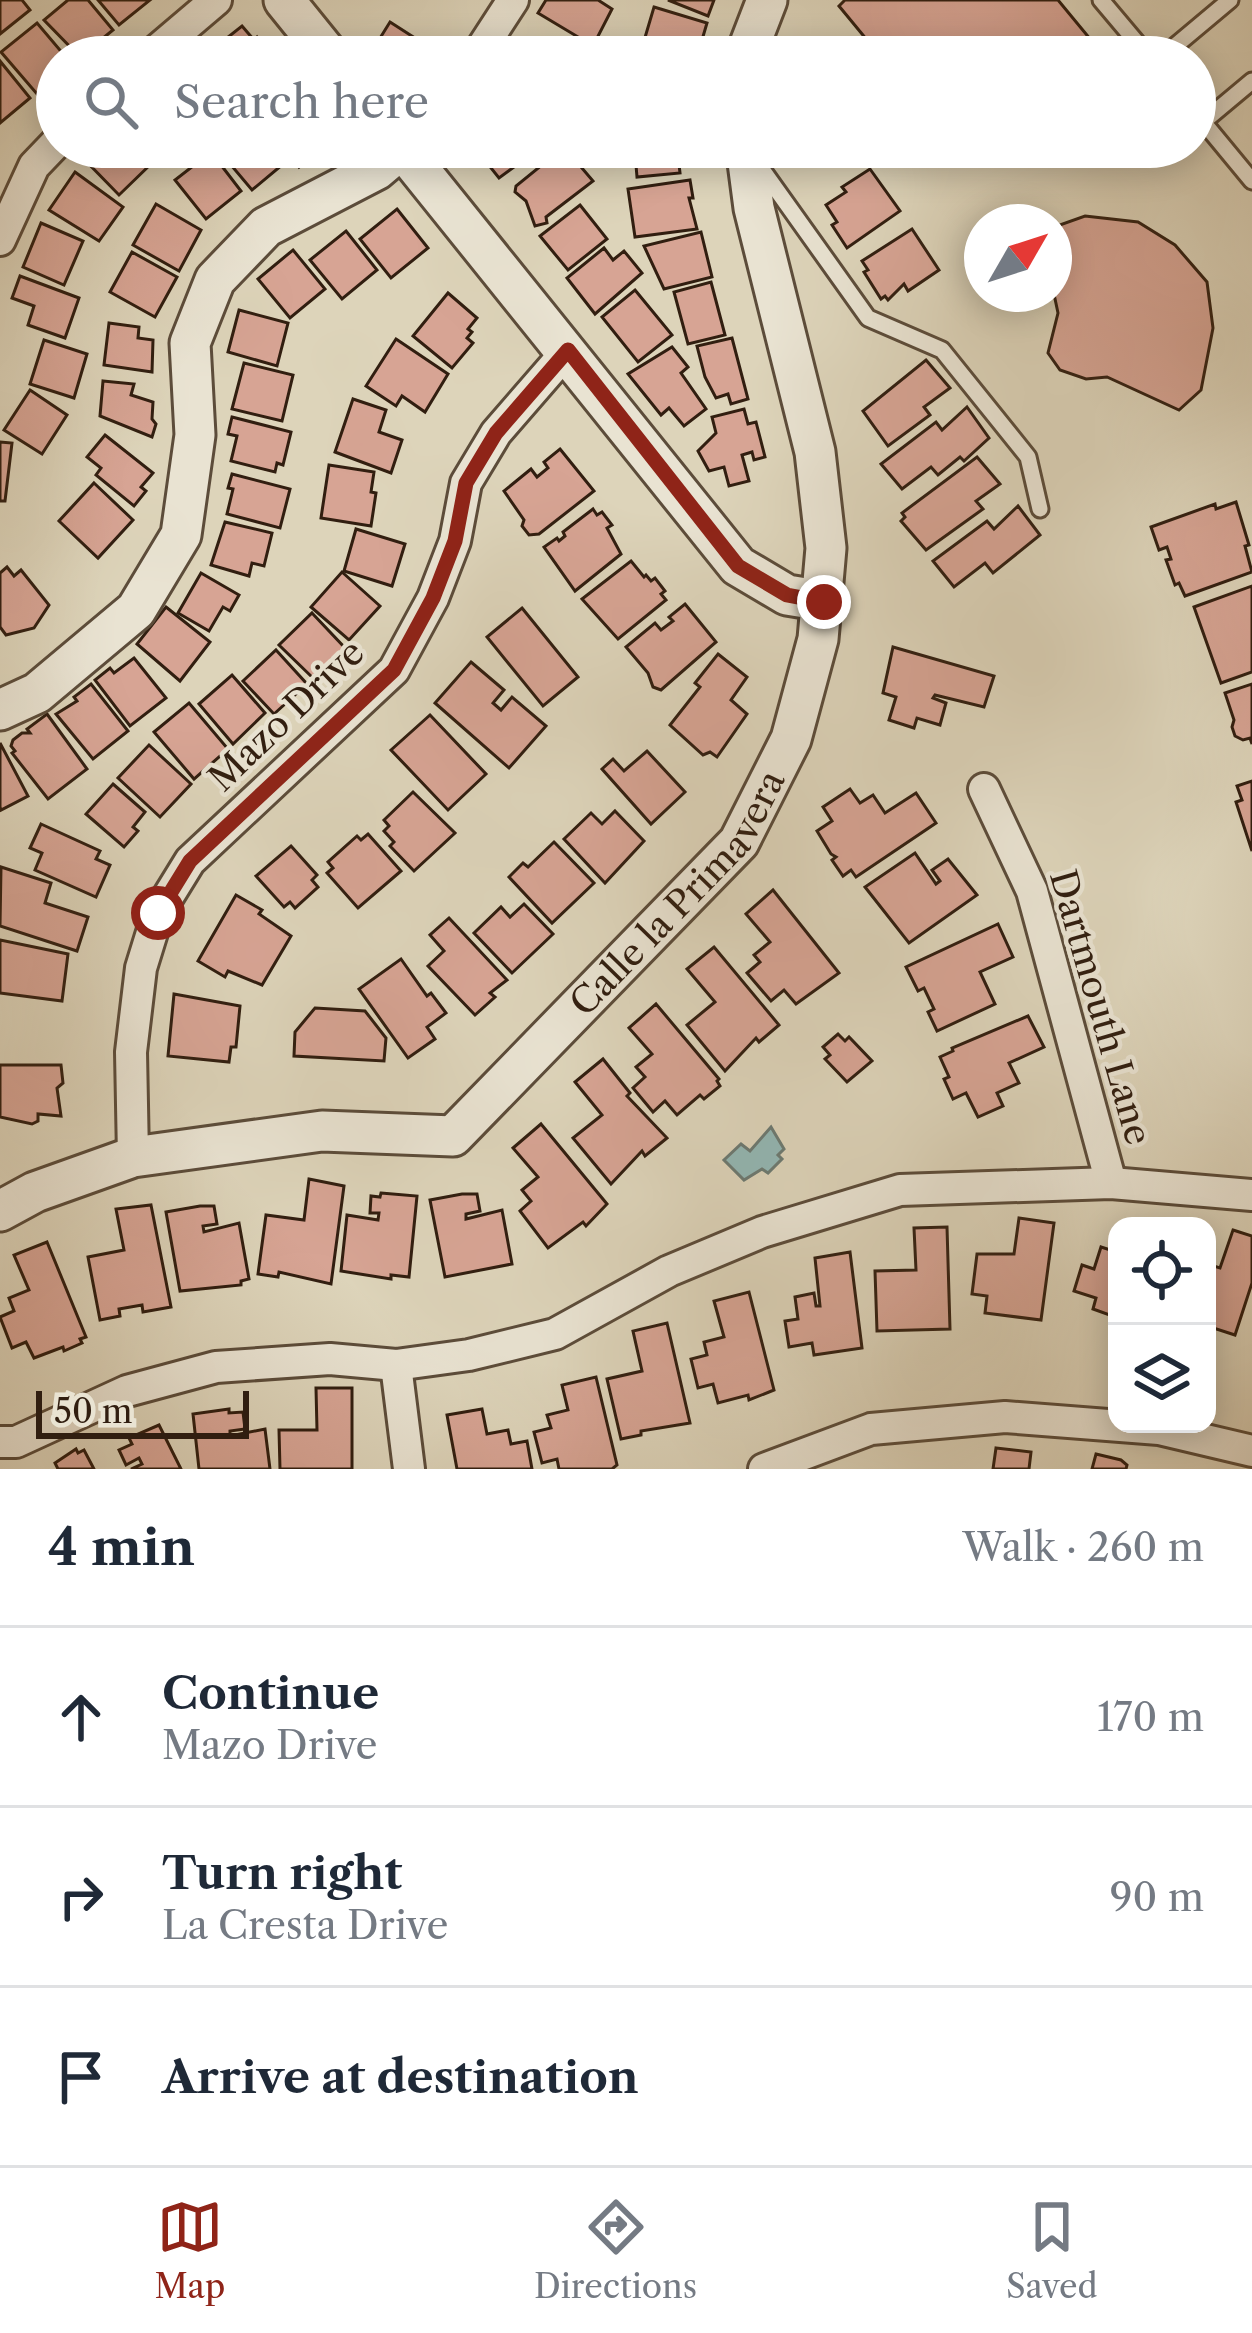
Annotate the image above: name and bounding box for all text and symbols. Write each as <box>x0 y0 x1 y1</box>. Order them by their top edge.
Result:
search box <box>36 36 1216 168</box>
icon: search <box>78 69 144 135</box>
text: Search here <box>174 74 429 130</box>
north arrow <box>964 204 1072 312</box>
route end <box>797 575 851 629</box>
street label: Mazo Drive <box>199 630 373 800</box>
street label: Calle la Primavera <box>560 763 794 1025</box>
street label: Dartmouth Lane <box>1041 864 1161 1150</box>
route start <box>131 886 185 940</box>
map controls <box>1108 1217 1216 1433</box>
button: locate <box>1108 1217 1216 1325</box>
button: layers <box>1108 1325 1216 1433</box>
scale bar <box>36 1385 249 1438</box>
text: 50 m <box>54 1391 132 1432</box>
text: 4 min <box>48 1516 195 1578</box>
text: Walk · 260 m <box>962 1523 1204 1571</box>
text: Continue <box>162 1665 379 1721</box>
icon: ahead <box>48 1684 114 1750</box>
text: 170 m <box>1097 1693 1204 1741</box>
text: Mazo Drive <box>162 1721 377 1769</box>
text: Turn right <box>162 1845 402 1901</box>
icon: right <box>48 1864 114 1930</box>
text: 90 m <box>1110 1873 1204 1921</box>
text: La Cresta Drive <box>162 1901 448 1949</box>
icon: arrive <box>48 2044 114 2110</box>
text: Arrive at destination <box>162 2049 639 2105</box>
tab: Map <box>154 2194 225 2307</box>
tab: Directions <box>534 2194 697 2307</box>
tab: Saved <box>1006 2194 1098 2307</box>

